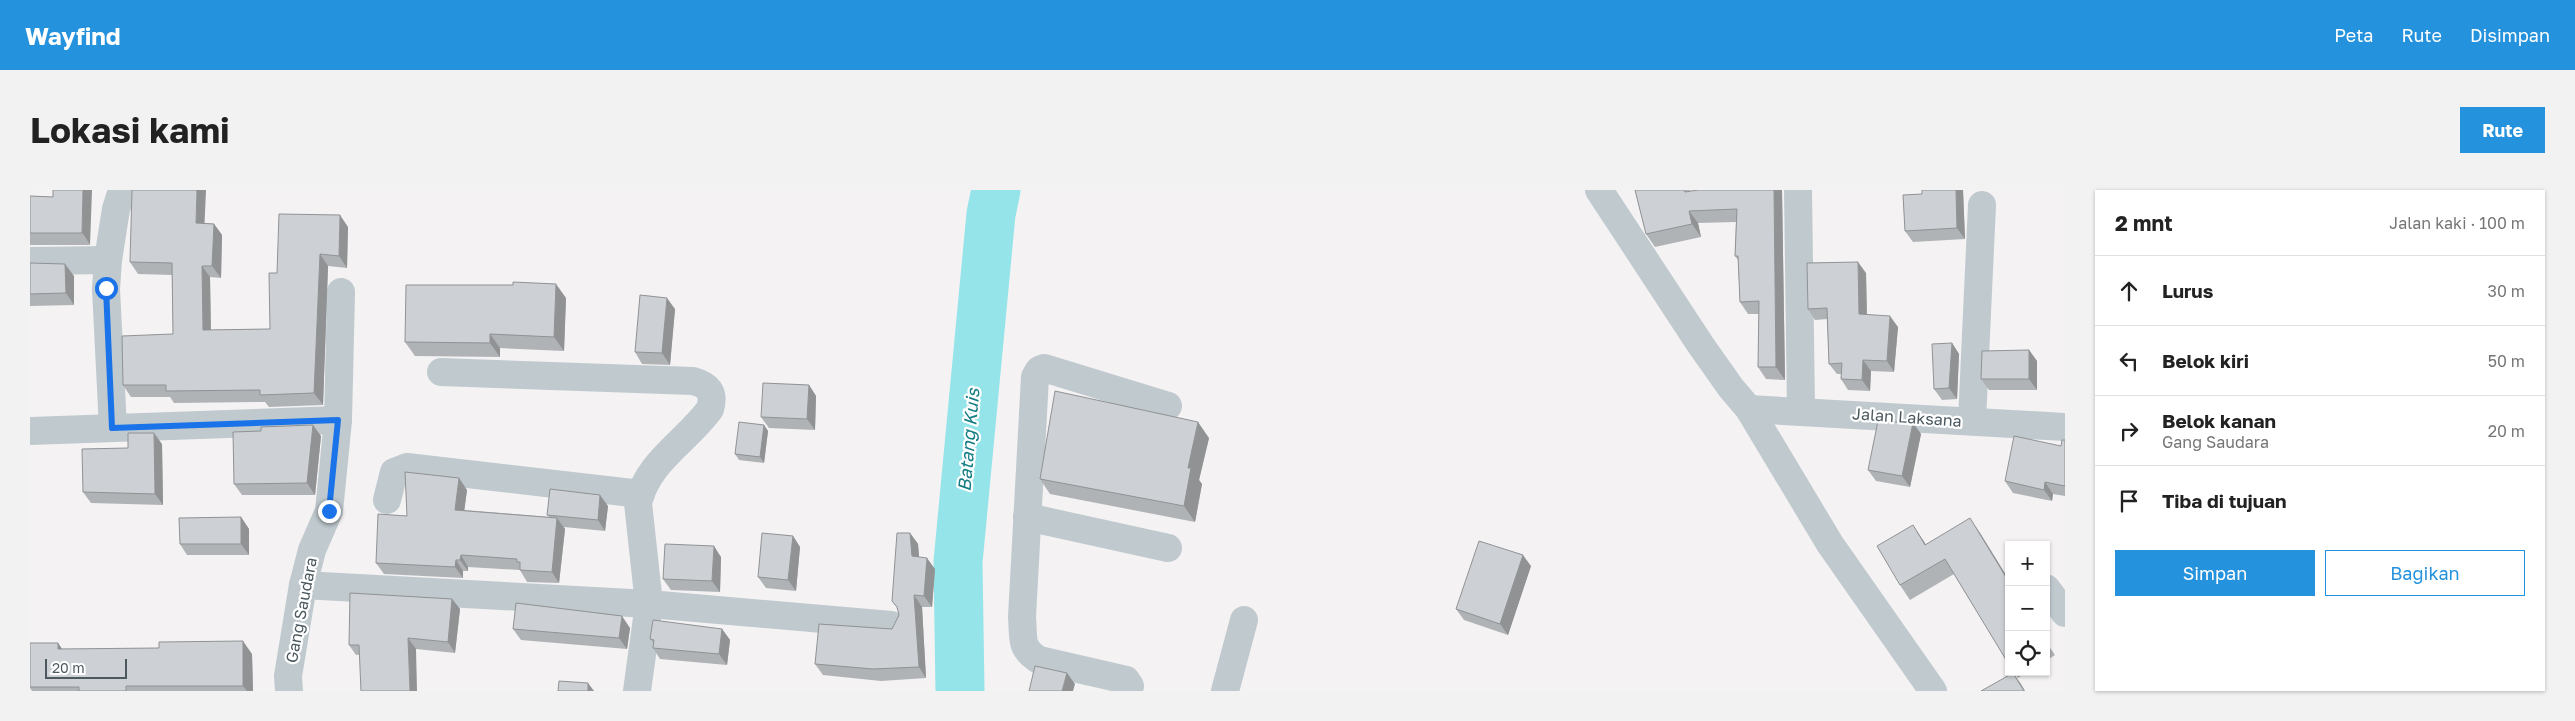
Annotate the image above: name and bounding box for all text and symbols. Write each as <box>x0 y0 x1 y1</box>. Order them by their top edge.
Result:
text: Wayfind <box>25 21 121 50</box>
text: Peta <box>2334 24 2374 46</box>
text: Rute <box>2402 24 2442 46</box>
text: Disimpan <box>2470 24 2550 46</box>
button: Rute <box>2460 107 2545 153</box>
text: Lokasi kami <box>30 109 230 151</box>
text: 2 mnt <box>2115 210 2173 236</box>
text: Jalan kaki · 100 m <box>2389 213 2525 233</box>
route start <box>95 277 118 300</box>
icon: ahead <box>2115 277 2143 305</box>
text: Lurus <box>2162 279 2213 302</box>
text: 30 m <box>2488 281 2525 301</box>
icon: left <box>2115 347 2143 375</box>
text: Belok kiri <box>2162 349 2249 372</box>
text: 50 m <box>2488 351 2525 371</box>
water label: Batang Kuis <box>953 386 984 492</box>
street label: Jalan Laksana <box>1852 403 1962 431</box>
text: Belok kanan <box>2162 409 2276 432</box>
icon: right <box>2115 417 2143 445</box>
text: 20 m <box>2488 421 2525 441</box>
text: Gang Saudara <box>2162 432 2269 452</box>
icon: arrive <box>2115 487 2143 515</box>
text: Tiba di tujuan <box>2162 489 2287 512</box>
route end <box>318 500 341 523</box>
map controls <box>2005 541 2050 676</box>
button: + <box>2005 541 2050 586</box>
button: Simpan <box>2115 550 2315 596</box>
button: Bagikan <box>2325 550 2525 596</box>
street label: Gang Saudara <box>281 556 321 664</box>
button: − <box>2005 586 2050 631</box>
button: locate <box>2005 631 2050 676</box>
scale bar <box>45 656 128 679</box>
text: 20 m <box>52 659 85 676</box>

